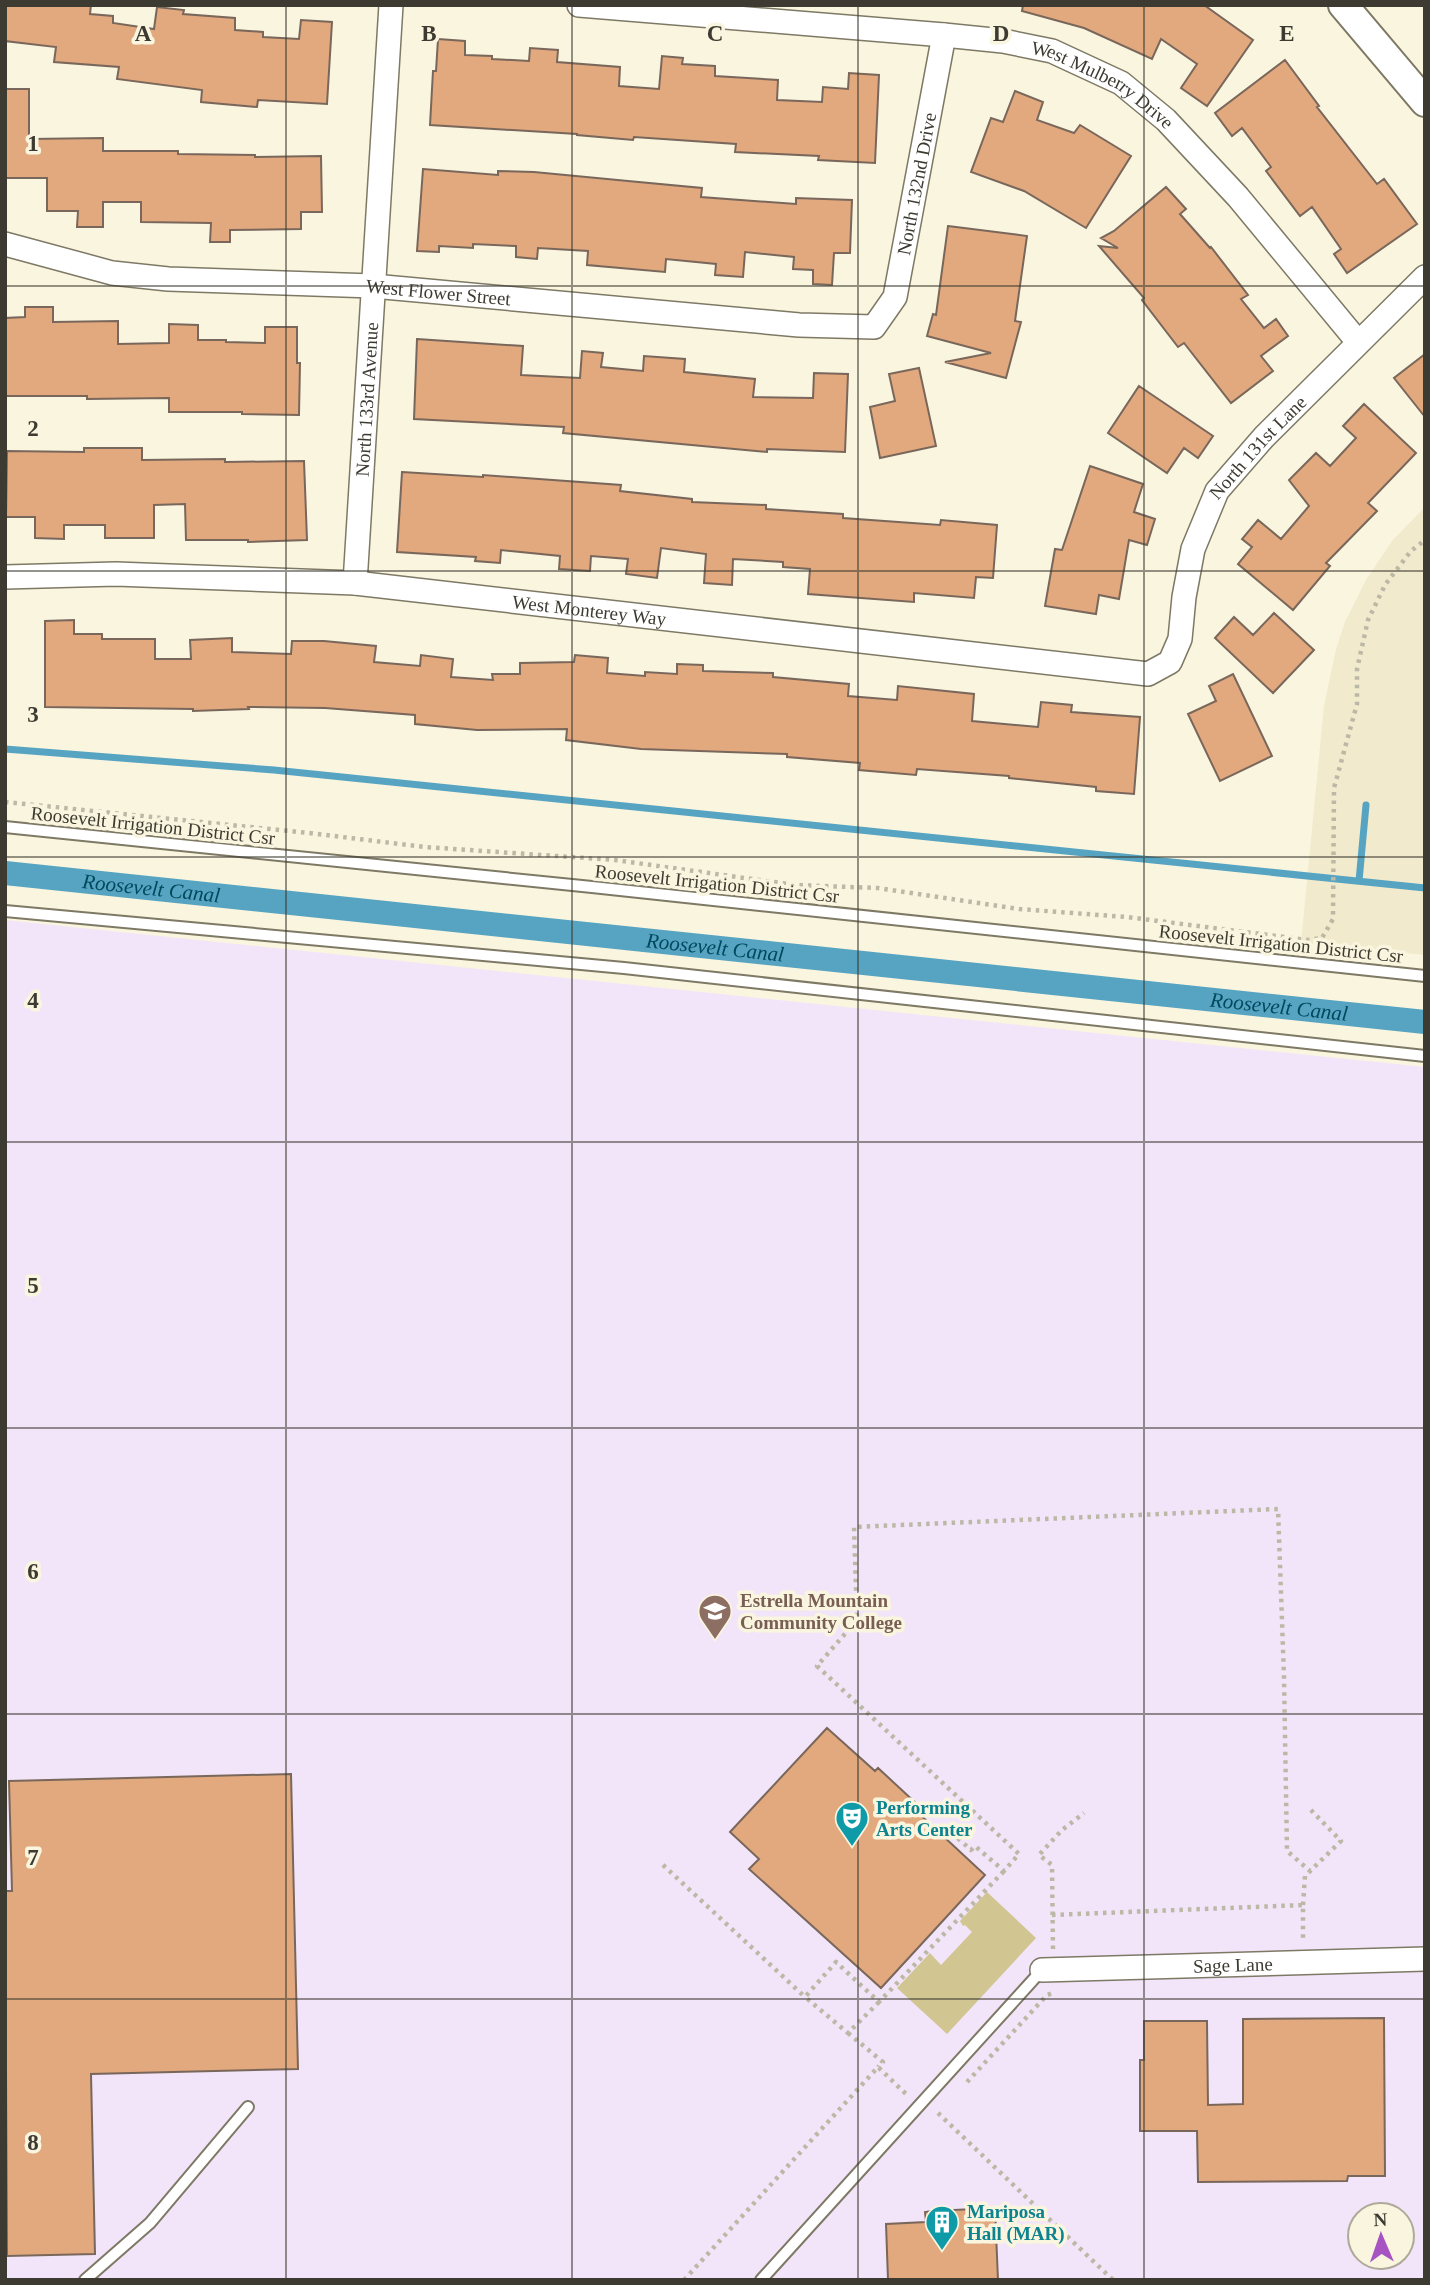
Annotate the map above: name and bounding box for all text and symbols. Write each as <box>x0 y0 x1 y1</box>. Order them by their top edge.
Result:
text: A <box>135 21 152 46</box>
text: B <box>421 21 437 46</box>
text: C <box>707 21 723 46</box>
text: D <box>993 21 1009 46</box>
text: E <box>1279 21 1295 46</box>
street label: West Mulberry Drive <box>1030 37 1178 133</box>
street label: North 132nd Drive <box>893 111 940 257</box>
text: 1 <box>27 131 39 156</box>
street label: West Flower Street <box>365 275 512 310</box>
street label: North 133rd Avenue <box>352 321 382 477</box>
street label: North 131st Lane <box>1205 391 1310 503</box>
text: 2 <box>27 416 39 441</box>
street label: West Monterey Way <box>511 591 668 630</box>
text: 3 <box>27 702 39 727</box>
street label: Roosevelt Irrigation District Csr <box>30 802 277 849</box>
street label: Roosevelt Irrigation District Csr <box>594 860 841 907</box>
water label: Roosevelt Canal <box>80 869 221 908</box>
street label: Roosevelt Irrigation District Csr <box>1158 920 1405 967</box>
water label: Roosevelt Canal <box>644 928 785 967</box>
water label: Roosevelt Canal <box>1208 987 1349 1026</box>
text: 4 <box>27 988 39 1013</box>
text: 5 <box>27 1273 39 1298</box>
text: 6 <box>27 1559 39 1584</box>
place label: Estrella Mountain Community College <box>740 1590 902 1633</box>
school or university icon: Estrella Mountain Community College <box>696 1592 734 1641</box>
place label: Performing Arts Center <box>876 1797 973 1840</box>
theatre icon: Performing Arts Center <box>833 1799 871 1848</box>
text: 7 <box>27 1845 39 1870</box>
street label: Sage Lane <box>1193 1953 1273 1977</box>
text: 8 <box>27 2130 39 2155</box>
place label: Mariposa Hall (MAR) <box>967 2201 1065 2245</box>
north arrow <box>1346 2201 1416 2271</box>
building icon: Mariposa Hall (MAR) <box>923 2203 961 2252</box>
text: N <box>1373 2209 1388 2230</box>

